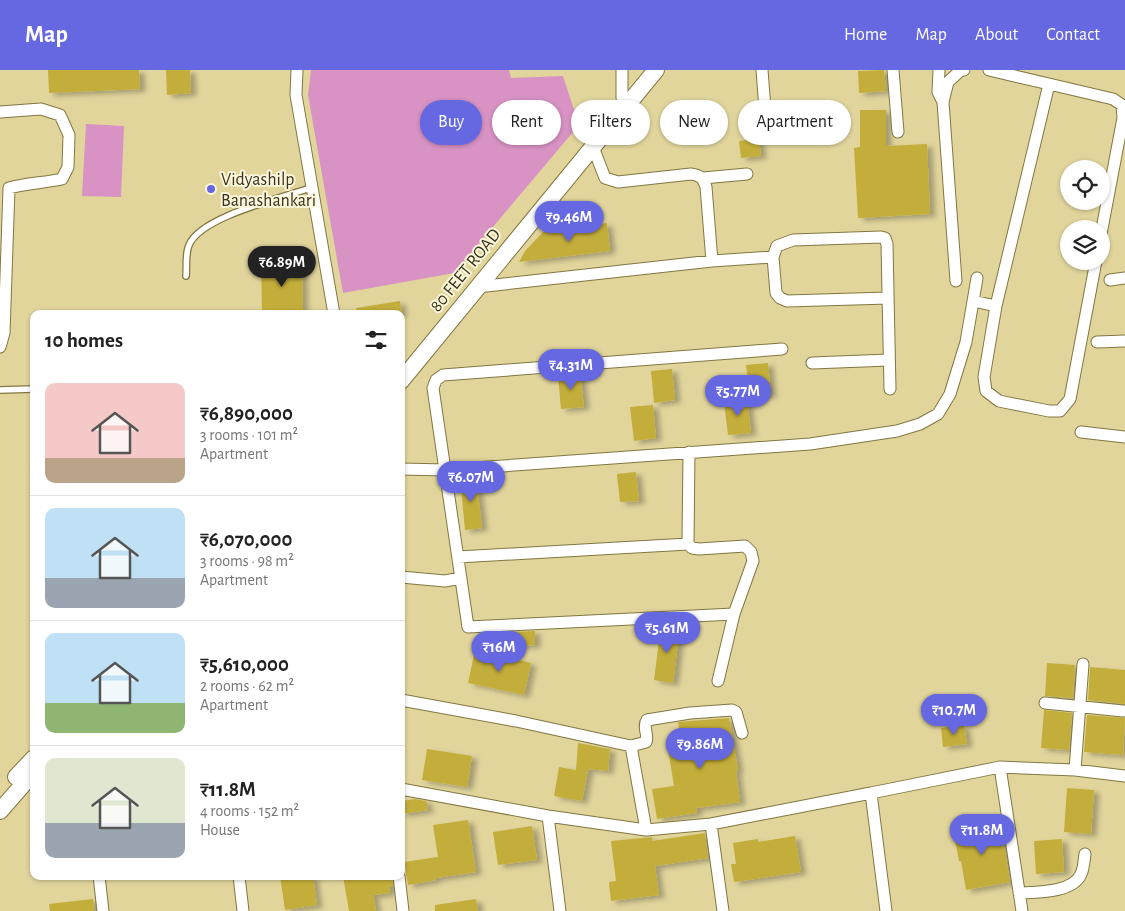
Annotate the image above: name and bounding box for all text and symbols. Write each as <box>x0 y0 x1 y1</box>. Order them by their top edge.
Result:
text: Map <box>25 23 68 47</box>
text: Home <box>844 26 887 44</box>
text: Map <box>915 26 947 44</box>
text: About <box>975 26 1018 44</box>
text: Contact <box>1046 26 1100 44</box>
chip: Buy <box>420 100 482 145</box>
chip: Rent <box>492 100 561 145</box>
chip: Filters <box>571 100 650 145</box>
chip: New <box>660 100 728 145</box>
chip: Apartment <box>738 100 851 145</box>
map controls <box>1060 160 1110 270</box>
button: locate <box>1060 160 1110 210</box>
place label: Vidyashilp Banashankari <box>221 171 316 210</box>
marker: Vidyashilp Banashankari <box>205 183 217 195</box>
pin: ₹9.46M <box>528 200 610 243</box>
text: ₹9.46M <box>546 209 592 225</box>
button: layers <box>1060 220 1110 270</box>
street label: 80 FEET ROAD <box>427 226 505 316</box>
pin: ₹6.89M <box>241 246 323 288</box>
text: ₹6.89M <box>259 254 305 270</box>
icon: filters <box>362 326 390 354</box>
text: 10 homes <box>45 330 123 351</box>
pin: ₹4.31M <box>530 348 612 391</box>
text: ₹4.31M <box>549 357 593 373</box>
pin: ₹5.77M <box>697 374 779 417</box>
text: ₹5.77M <box>716 383 760 399</box>
icon: home <box>85 403 145 463</box>
text: ₹6,890,000 <box>200 403 293 424</box>
text: 3 rooms · 101 m² <box>200 427 298 443</box>
text: Apartment <box>200 446 268 462</box>
pin: ₹6.07M <box>430 460 512 503</box>
text: ₹6.07M <box>448 469 494 485</box>
icon: home <box>85 528 145 588</box>
text: ₹6,070,000 <box>200 529 292 550</box>
text: 3 rooms · 98 m² <box>200 553 294 569</box>
text: Apartment <box>200 572 268 588</box>
pin: ₹5.61M <box>626 612 708 654</box>
text: ₹5.61M <box>645 620 689 636</box>
pin: ₹16M <box>469 630 529 673</box>
text: ₹16M <box>483 639 515 655</box>
icon: home <box>85 653 145 713</box>
text: ₹5,610,000 <box>200 654 289 675</box>
text: 2 rooms · 62 m² <box>200 678 294 694</box>
pin: ₹10.7M <box>913 694 995 736</box>
text: Apartment <box>200 697 268 713</box>
text: ₹10.7M <box>932 702 976 718</box>
pin: ₹9.86M <box>659 728 741 770</box>
text: ₹9.86M <box>677 736 723 752</box>
icon: home <box>85 778 145 838</box>
text: ₹11.8M <box>200 779 256 800</box>
text: 4 rooms · 152 m² <box>200 803 299 819</box>
pin: ₹11.8M <box>941 814 1023 856</box>
text: House <box>200 822 240 838</box>
text: ₹11.8M <box>961 822 1003 838</box>

